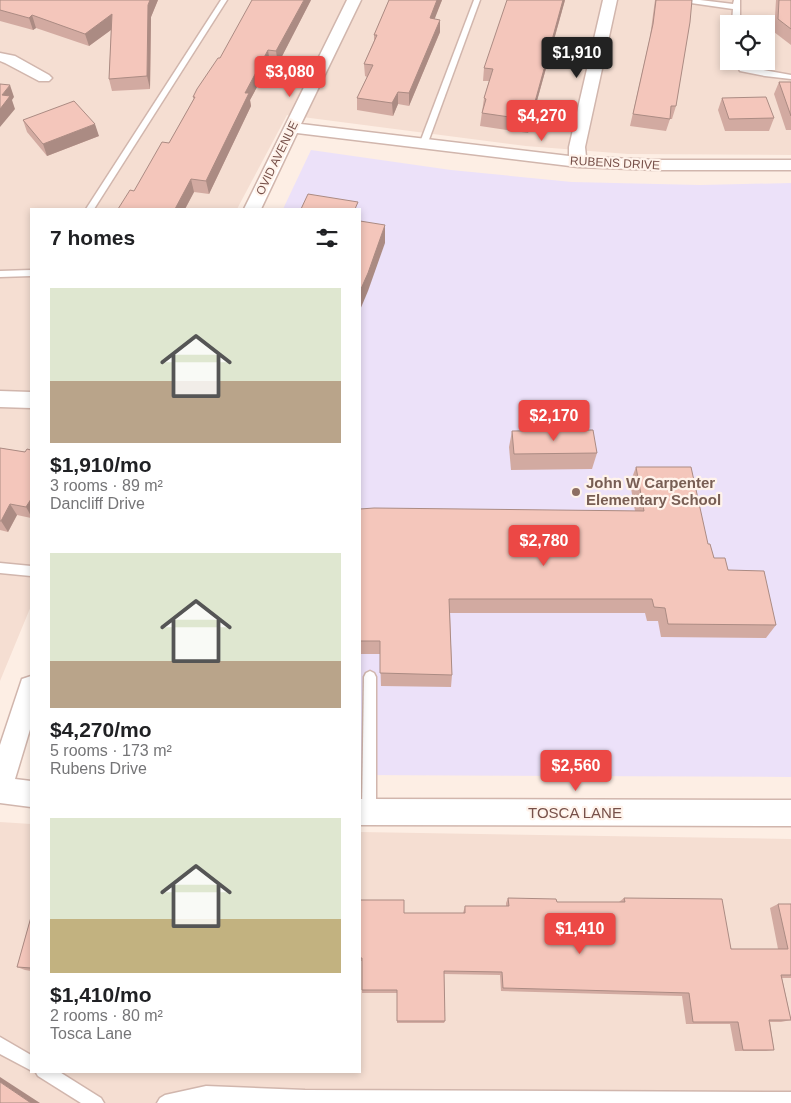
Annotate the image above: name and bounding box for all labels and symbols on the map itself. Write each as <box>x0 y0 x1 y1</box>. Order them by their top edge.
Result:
pin: $1,910 <box>536 36 618 79</box>
pin: $3,080 <box>249 56 331 98</box>
pin: $4,270 <box>501 100 583 142</box>
street label: OVID AVENUE <box>253 119 301 197</box>
street label: RUBENS DRIVE <box>570 154 660 172</box>
pin: $2,170 <box>513 400 595 442</box>
place label: John W Carpenter Elementary School <box>586 474 721 508</box>
marker: John W Carpenter Elementary School <box>570 486 582 498</box>
pin: $2,780 <box>503 524 585 567</box>
pin: $2,560 <box>535 750 617 792</box>
street label: TOSCA LANE <box>528 804 622 821</box>
pin: $1,410 <box>539 912 621 955</box>

